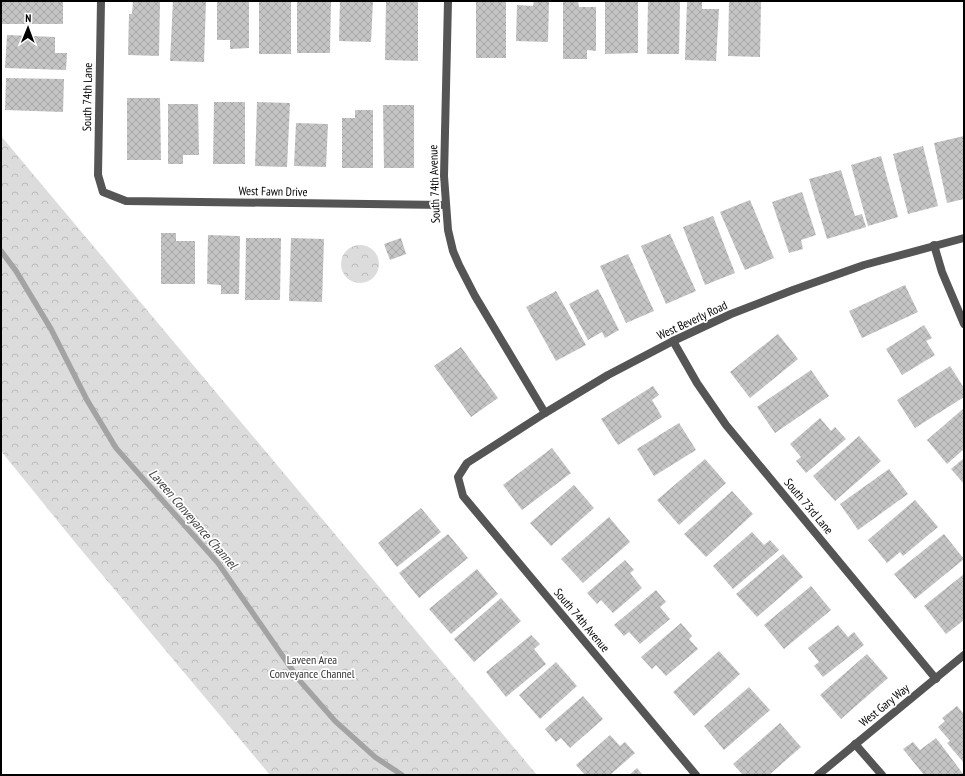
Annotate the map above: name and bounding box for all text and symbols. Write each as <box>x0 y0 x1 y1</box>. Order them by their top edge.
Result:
north arrow <box>8 8 48 48</box>
text: N <box>25 11 31 25</box>
street label: South 74th Lane <box>79 63 95 131</box>
street label: South 74th Avenue <box>425 144 443 224</box>
street label: West Fawn Drive <box>238 183 308 199</box>
street label: West Beverly Road <box>654 297 730 343</box>
water label: Laveen Conveyance Channel <box>145 466 242 574</box>
street label: South 73rd Lane <box>781 475 837 537</box>
street label: South 74th Avenue <box>551 585 613 655</box>
park label: Laveen Area Conveyance Channel <box>269 652 355 681</box>
street label: West Gary Way <box>856 680 912 730</box>

